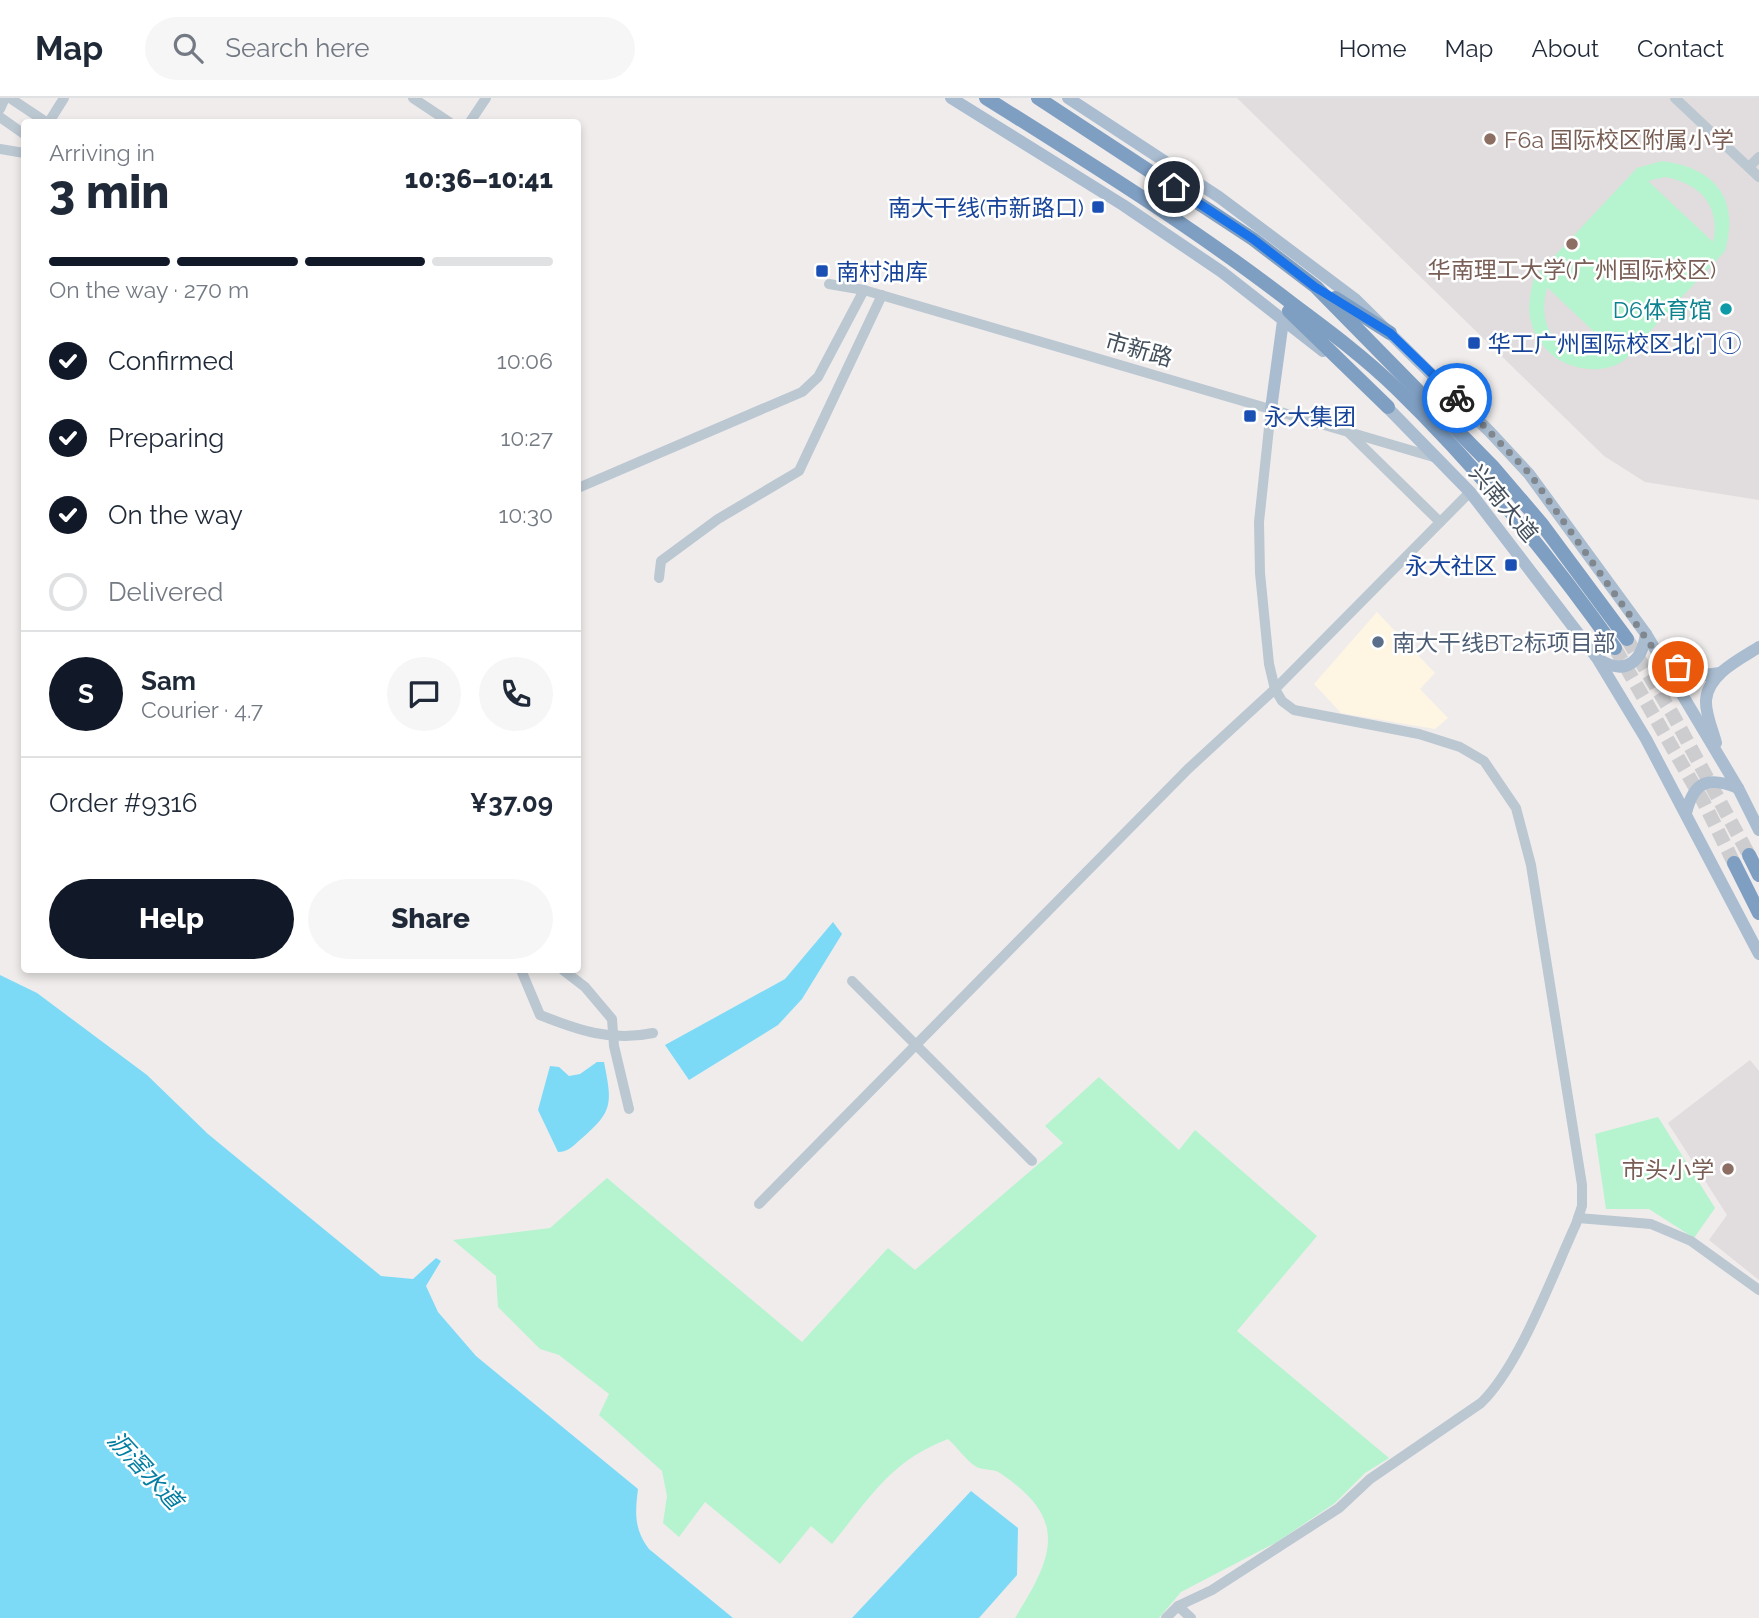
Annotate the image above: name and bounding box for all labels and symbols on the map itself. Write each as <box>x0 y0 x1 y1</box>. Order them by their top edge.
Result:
place label: F6a 国际校区附属小学 <box>1504 126 1734 153</box>
marker: F6a 国际校区附属小学 <box>1482 131 1498 147</box>
pin <box>1144 157 1204 217</box>
place label: 南大干线(市新路口) <box>888 194 1084 221</box>
marker: 南大干线(市新路口) <box>1090 199 1106 215</box>
marker: 华南理工大学(广州国际校区) <box>1564 236 1580 252</box>
place label: 华南理工大学(广州国际校区) <box>1428 256 1716 283</box>
place label: 南村油库 <box>836 258 928 285</box>
marker: 南村油库 <box>814 263 830 279</box>
place label: D6体育馆 <box>1613 296 1712 323</box>
marker: D6体育馆 <box>1718 301 1734 317</box>
street label: 市新路 <box>1102 327 1176 371</box>
place label: 华工广州国际校区北门① <box>1488 330 1741 357</box>
marker: 华工广州国际校区北门① <box>1466 335 1482 351</box>
courier <box>1422 363 1492 433</box>
place label: 永大集团 <box>1264 403 1356 430</box>
marker: 永大集团 <box>1242 408 1258 424</box>
street label: 兴南大道 <box>1464 459 1544 547</box>
place label: 永大社区 <box>1405 552 1497 579</box>
marker: 永大社区 <box>1503 557 1519 573</box>
place label: 南大干线BT2标项目部 <box>1392 629 1616 656</box>
marker: 南大干线BT2标项目部 <box>1370 634 1386 650</box>
pin <box>1648 637 1708 697</box>
place label: 市头小学 <box>1622 1156 1714 1183</box>
marker: 市头小学 <box>1720 1161 1736 1177</box>
water label: 沥滘水道 <box>102 1425 190 1517</box>

